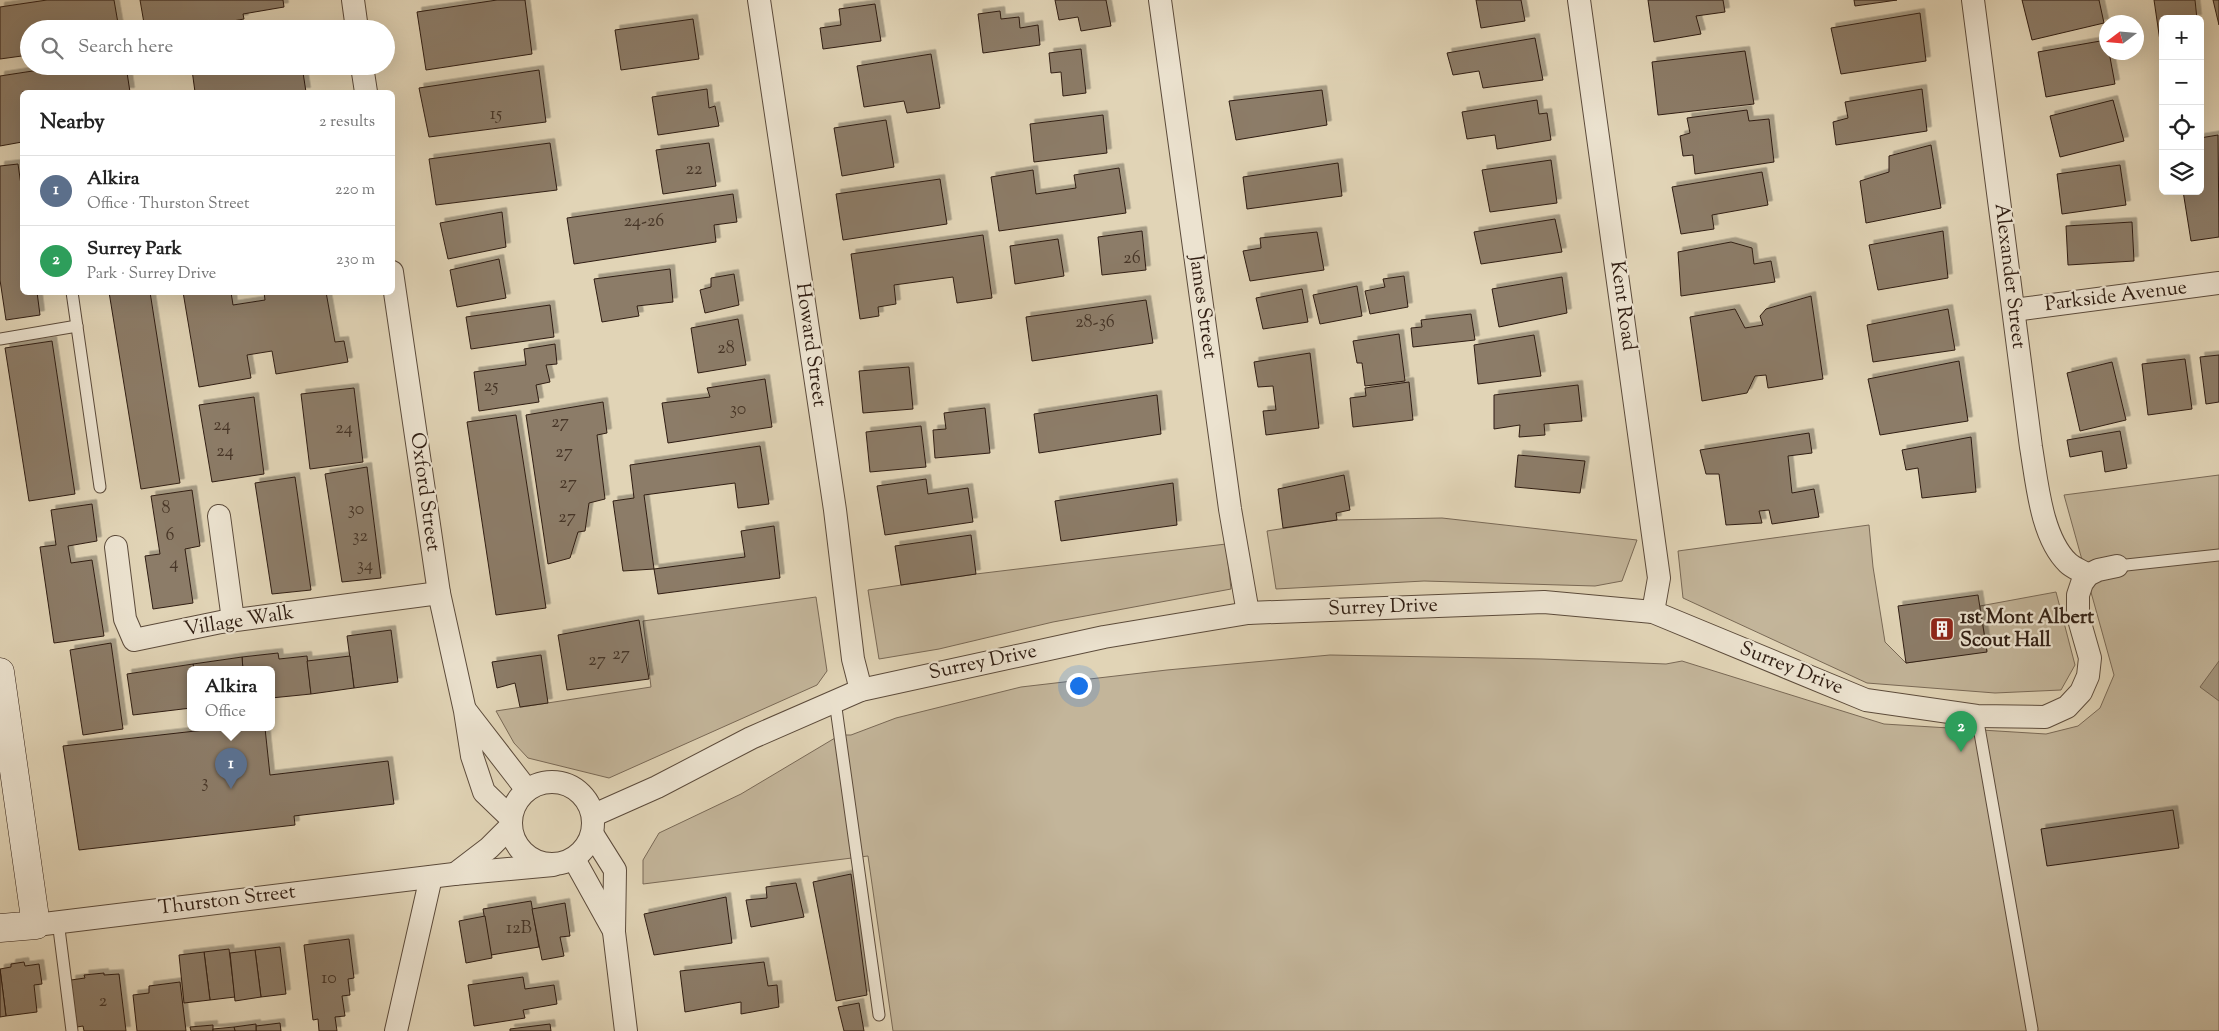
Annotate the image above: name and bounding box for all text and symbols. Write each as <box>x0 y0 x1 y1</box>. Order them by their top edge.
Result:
north arrow <box>2099 15 2144 60</box>
map controls <box>2159 15 2204 195</box>
button: + <box>2159 15 2204 60</box>
search box <box>20 20 395 75</box>
icon: search <box>38 34 66 62</box>
text: Search here <box>78 34 173 61</box>
button: − <box>2159 60 2204 105</box>
house number: 15 <box>490 102 502 128</box>
button: locate <box>2159 105 2204 150</box>
text: Nearby <box>40 108 105 138</box>
text: 2 results <box>319 111 375 134</box>
button: layers <box>2159 150 2204 195</box>
house number: 22 <box>686 157 703 183</box>
text: Alkira <box>87 166 139 193</box>
text: 1 <box>53 179 59 202</box>
text: 220 m <box>335 179 375 202</box>
text: Office · Thurston Street <box>87 193 249 216</box>
street label: Alexander Street <box>1986 202 2032 351</box>
house number: 24-26 <box>624 209 664 235</box>
text: Surrey Park <box>87 236 182 263</box>
house number: 26 <box>1123 246 1141 272</box>
text: 2 <box>52 249 60 272</box>
text: 230 m <box>336 249 375 272</box>
street label: James Street <box>1180 252 1224 361</box>
street label: Kent Road <box>1601 259 1643 353</box>
text: Park · Surrey Drive <box>87 263 216 286</box>
street label: Parkside Avenue <box>2043 274 2189 320</box>
street label: Howard Street <box>787 281 833 409</box>
house number: 28-36 <box>1075 310 1115 336</box>
house number: 28 <box>717 336 735 362</box>
house number: 25 <box>484 374 498 400</box>
house number: 30 <box>730 397 746 423</box>
house number: 27 <box>551 410 569 436</box>
house number: 24 <box>213 413 231 439</box>
house number: 24 <box>335 416 353 442</box>
street label: Oxford Street <box>401 431 447 554</box>
house number: 24 <box>216 439 234 465</box>
house number: 27 <box>555 440 573 466</box>
house number: 27 <box>559 471 577 497</box>
house number: 8 <box>162 496 171 522</box>
house number: 30 <box>348 497 364 523</box>
house number: 27 <box>558 505 576 531</box>
house number: 6 <box>166 523 175 549</box>
house number: 32 <box>352 524 368 550</box>
house number: 4 <box>169 551 179 577</box>
house number: 34 <box>357 553 373 579</box>
street label: Surrey Drive <box>1328 592 1438 624</box>
street label: Village Walk <box>182 599 296 645</box>
place label: 1st Mont Albert Scout Hall <box>1960 604 2094 656</box>
building icon: 1st Mont Albert Scout Hall <box>1929 616 1955 642</box>
street label: Surrey Drive <box>1735 635 1847 703</box>
street label: Surrey Drive <box>926 637 1040 689</box>
house number: 27 <box>612 642 630 668</box>
house number: 27 <box>588 648 606 674</box>
popup <box>187 666 275 731</box>
your location <box>1066 673 1092 699</box>
text: Alkira <box>205 674 257 701</box>
text: Office <box>205 701 246 724</box>
pin: 2 <box>1945 711 1977 752</box>
pin: 1 <box>215 748 247 789</box>
house number: 3 <box>201 770 209 796</box>
street label: Thurston Street <box>157 878 297 924</box>
house number: 12B <box>506 916 532 942</box>
house number: 10 <box>321 966 337 992</box>
house number: 2 <box>99 989 108 1015</box>

